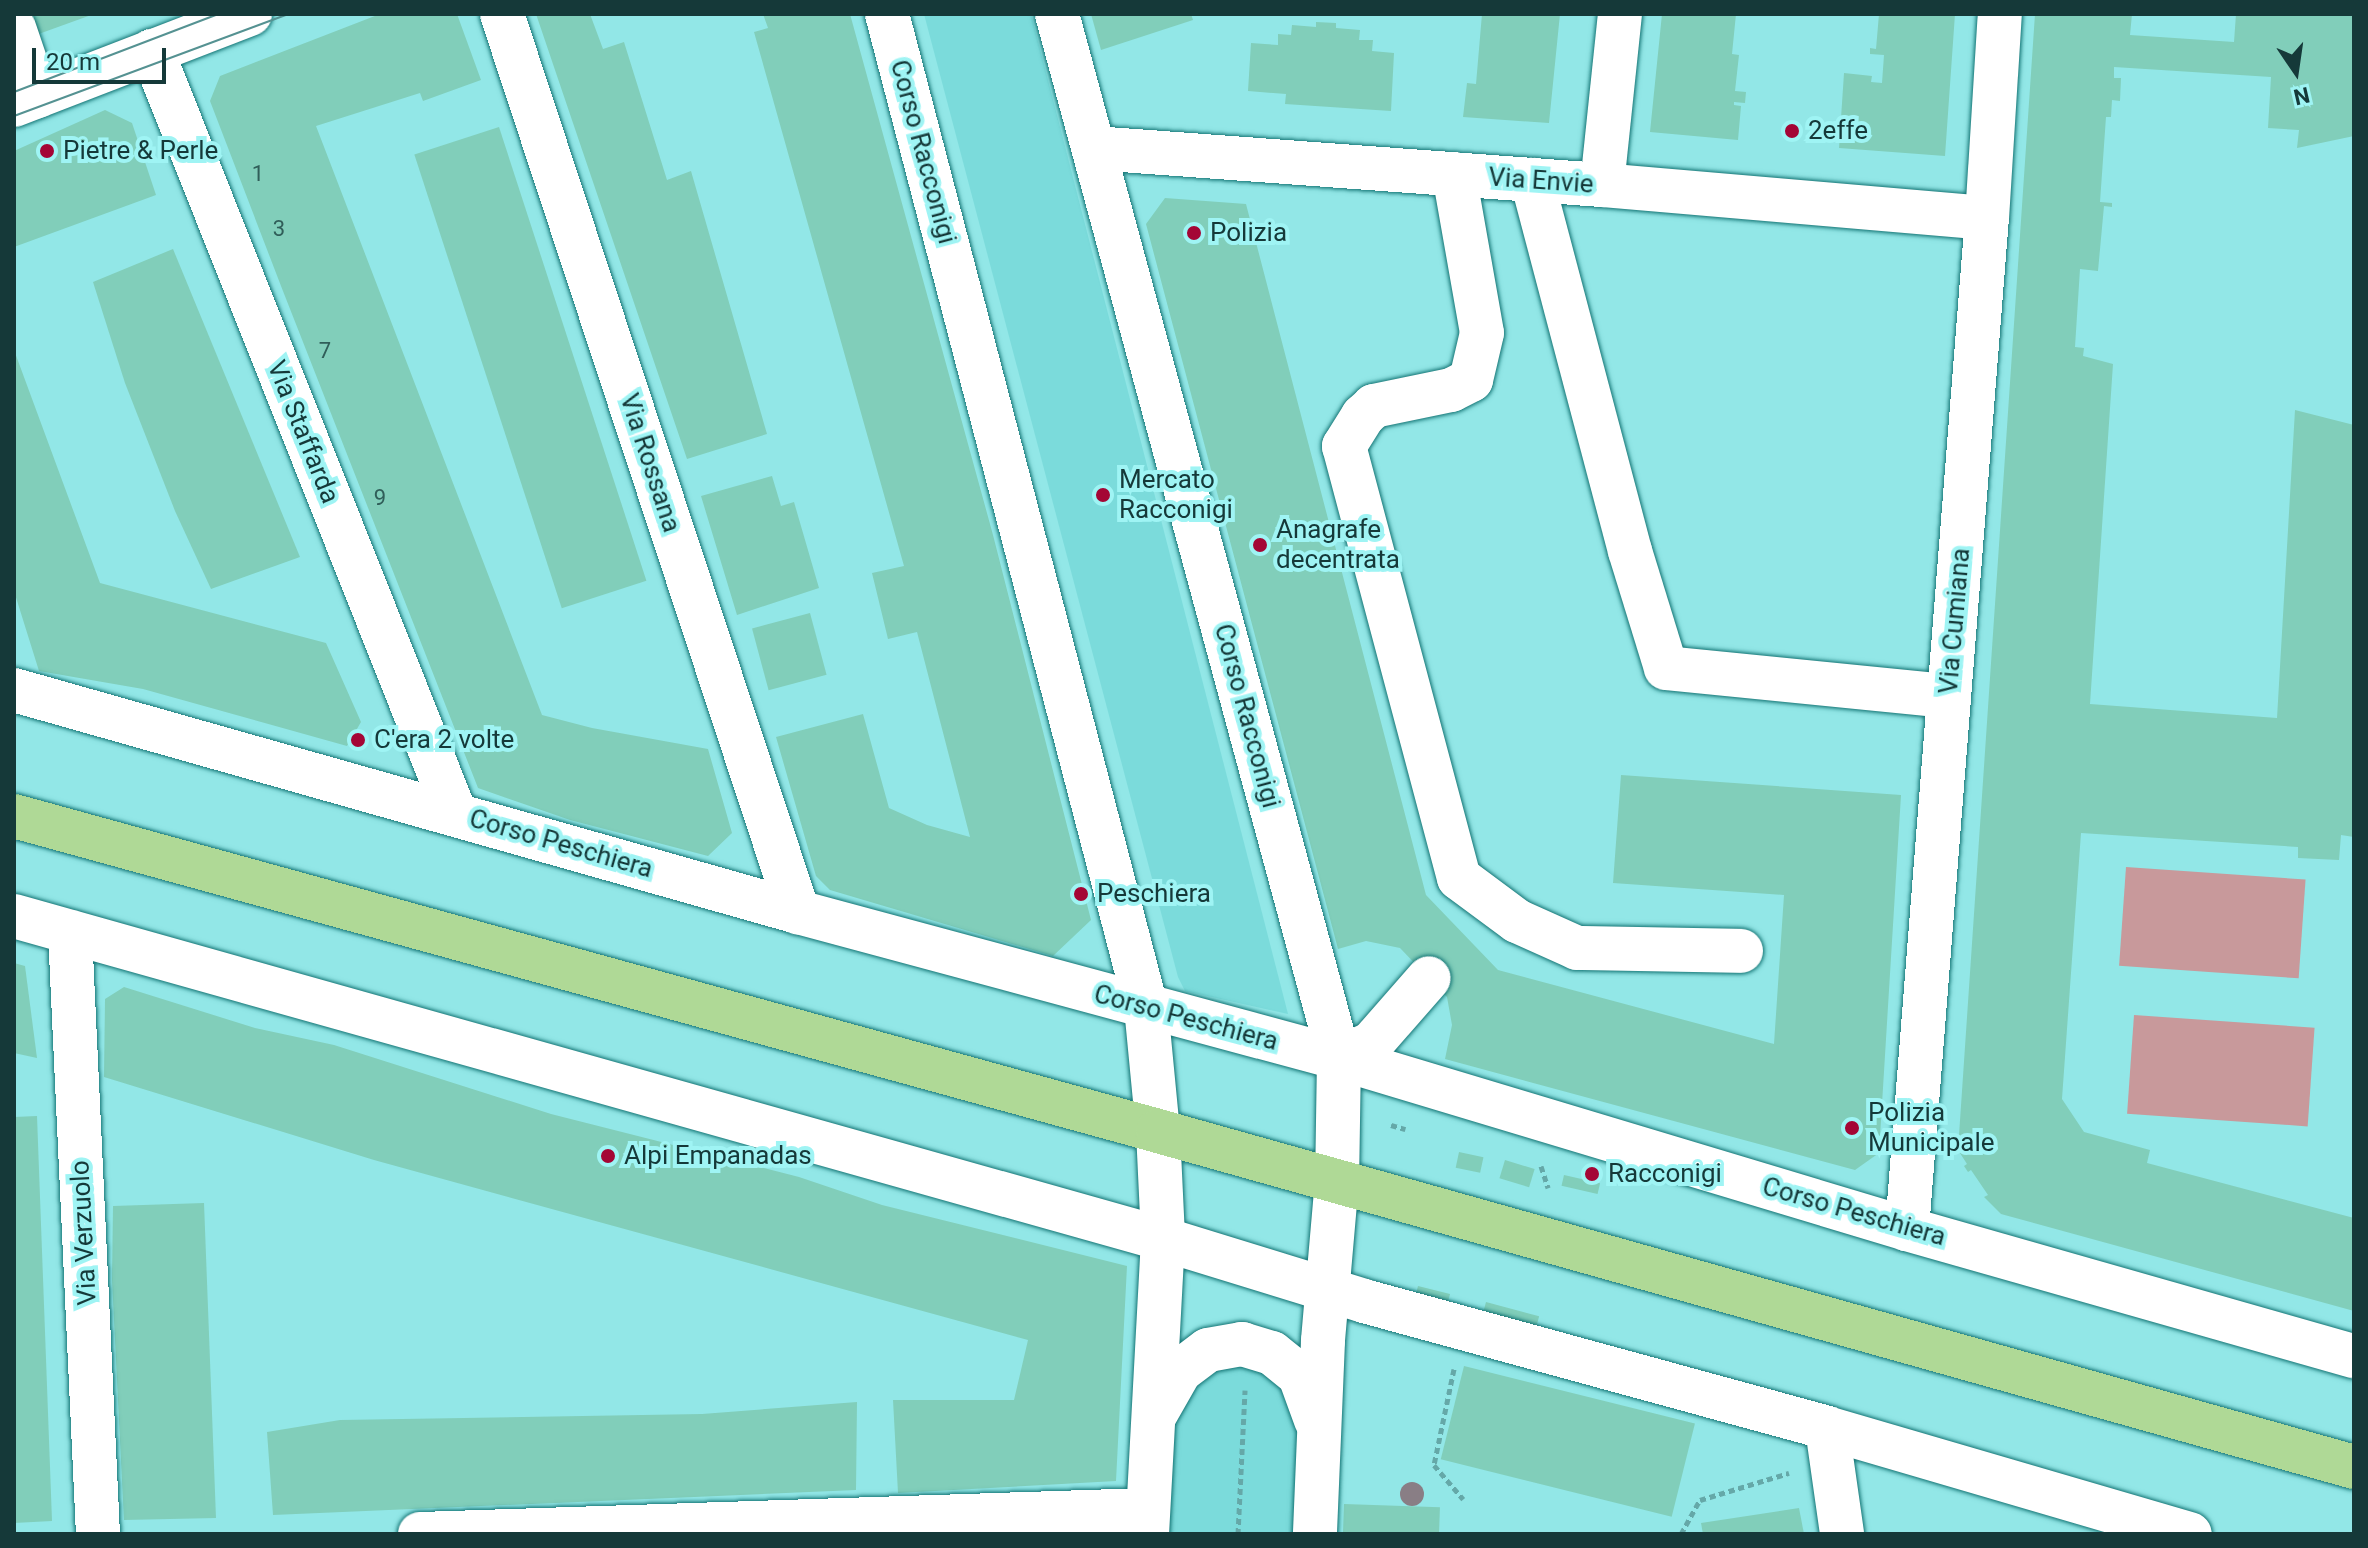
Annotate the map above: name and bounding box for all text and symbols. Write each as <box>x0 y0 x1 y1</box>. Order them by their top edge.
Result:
scale bar <box>36 32 170 82</box>
north arrow <box>2256 32 2336 112</box>
text: 20 m <box>46 48 100 76</box>
street label: Corso Racconigi <box>883 57 963 247</box>
text: N <box>2291 82 2312 110</box>
place label: 2effe <box>1808 115 1868 147</box>
marker: 2effe <box>1783 122 1801 140</box>
place label: Pietre & Perle <box>63 135 218 167</box>
marker: Pietre & Perle <box>38 142 56 160</box>
house number: 1 <box>252 161 264 187</box>
street label: Via Envie <box>1487 162 1595 200</box>
house number: 3 <box>273 216 285 242</box>
place label: Polizia <box>1210 217 1287 249</box>
marker: Polizia <box>1185 224 1203 242</box>
house number: 7 <box>319 338 331 364</box>
street label: Via Staffarda <box>260 356 346 508</box>
street label: Via Rossana <box>613 390 687 536</box>
place label: Mercato Racconigi <box>1119 464 1233 526</box>
house number: 9 <box>374 485 386 511</box>
marker: Mercato Racconigi <box>1094 486 1112 504</box>
place label: Anagrafe decentrata <box>1276 514 1400 576</box>
marker: Anagrafe decentrata <box>1251 536 1269 554</box>
street label: Via Cumiana <box>1933 547 1977 695</box>
street label: Corso Racconigi <box>1207 621 1287 811</box>
place label: C'era 2 volte <box>374 724 514 756</box>
marker: C'era 2 volte <box>349 731 367 749</box>
street label: Corso Peschiera <box>466 803 656 885</box>
place label: Peschiera <box>1097 878 1211 910</box>
marker: Peschiera <box>1072 885 1090 903</box>
street label: Corso Peschiera <box>1091 978 1281 1058</box>
place label: Polizia Municipale <box>1868 1097 1994 1158</box>
marker: Polizia Municipale <box>1843 1119 1861 1137</box>
place label: Alpi Empanadas <box>624 1140 812 1172</box>
marker: Alpi Empanadas <box>599 1147 617 1165</box>
place label: Racconigi <box>1608 1158 1722 1190</box>
street label: Via Verzuolo <box>65 1160 103 1306</box>
marker: Racconigi <box>1583 1165 1601 1183</box>
street label: Corso Peschiera <box>1759 1171 1949 1253</box>

